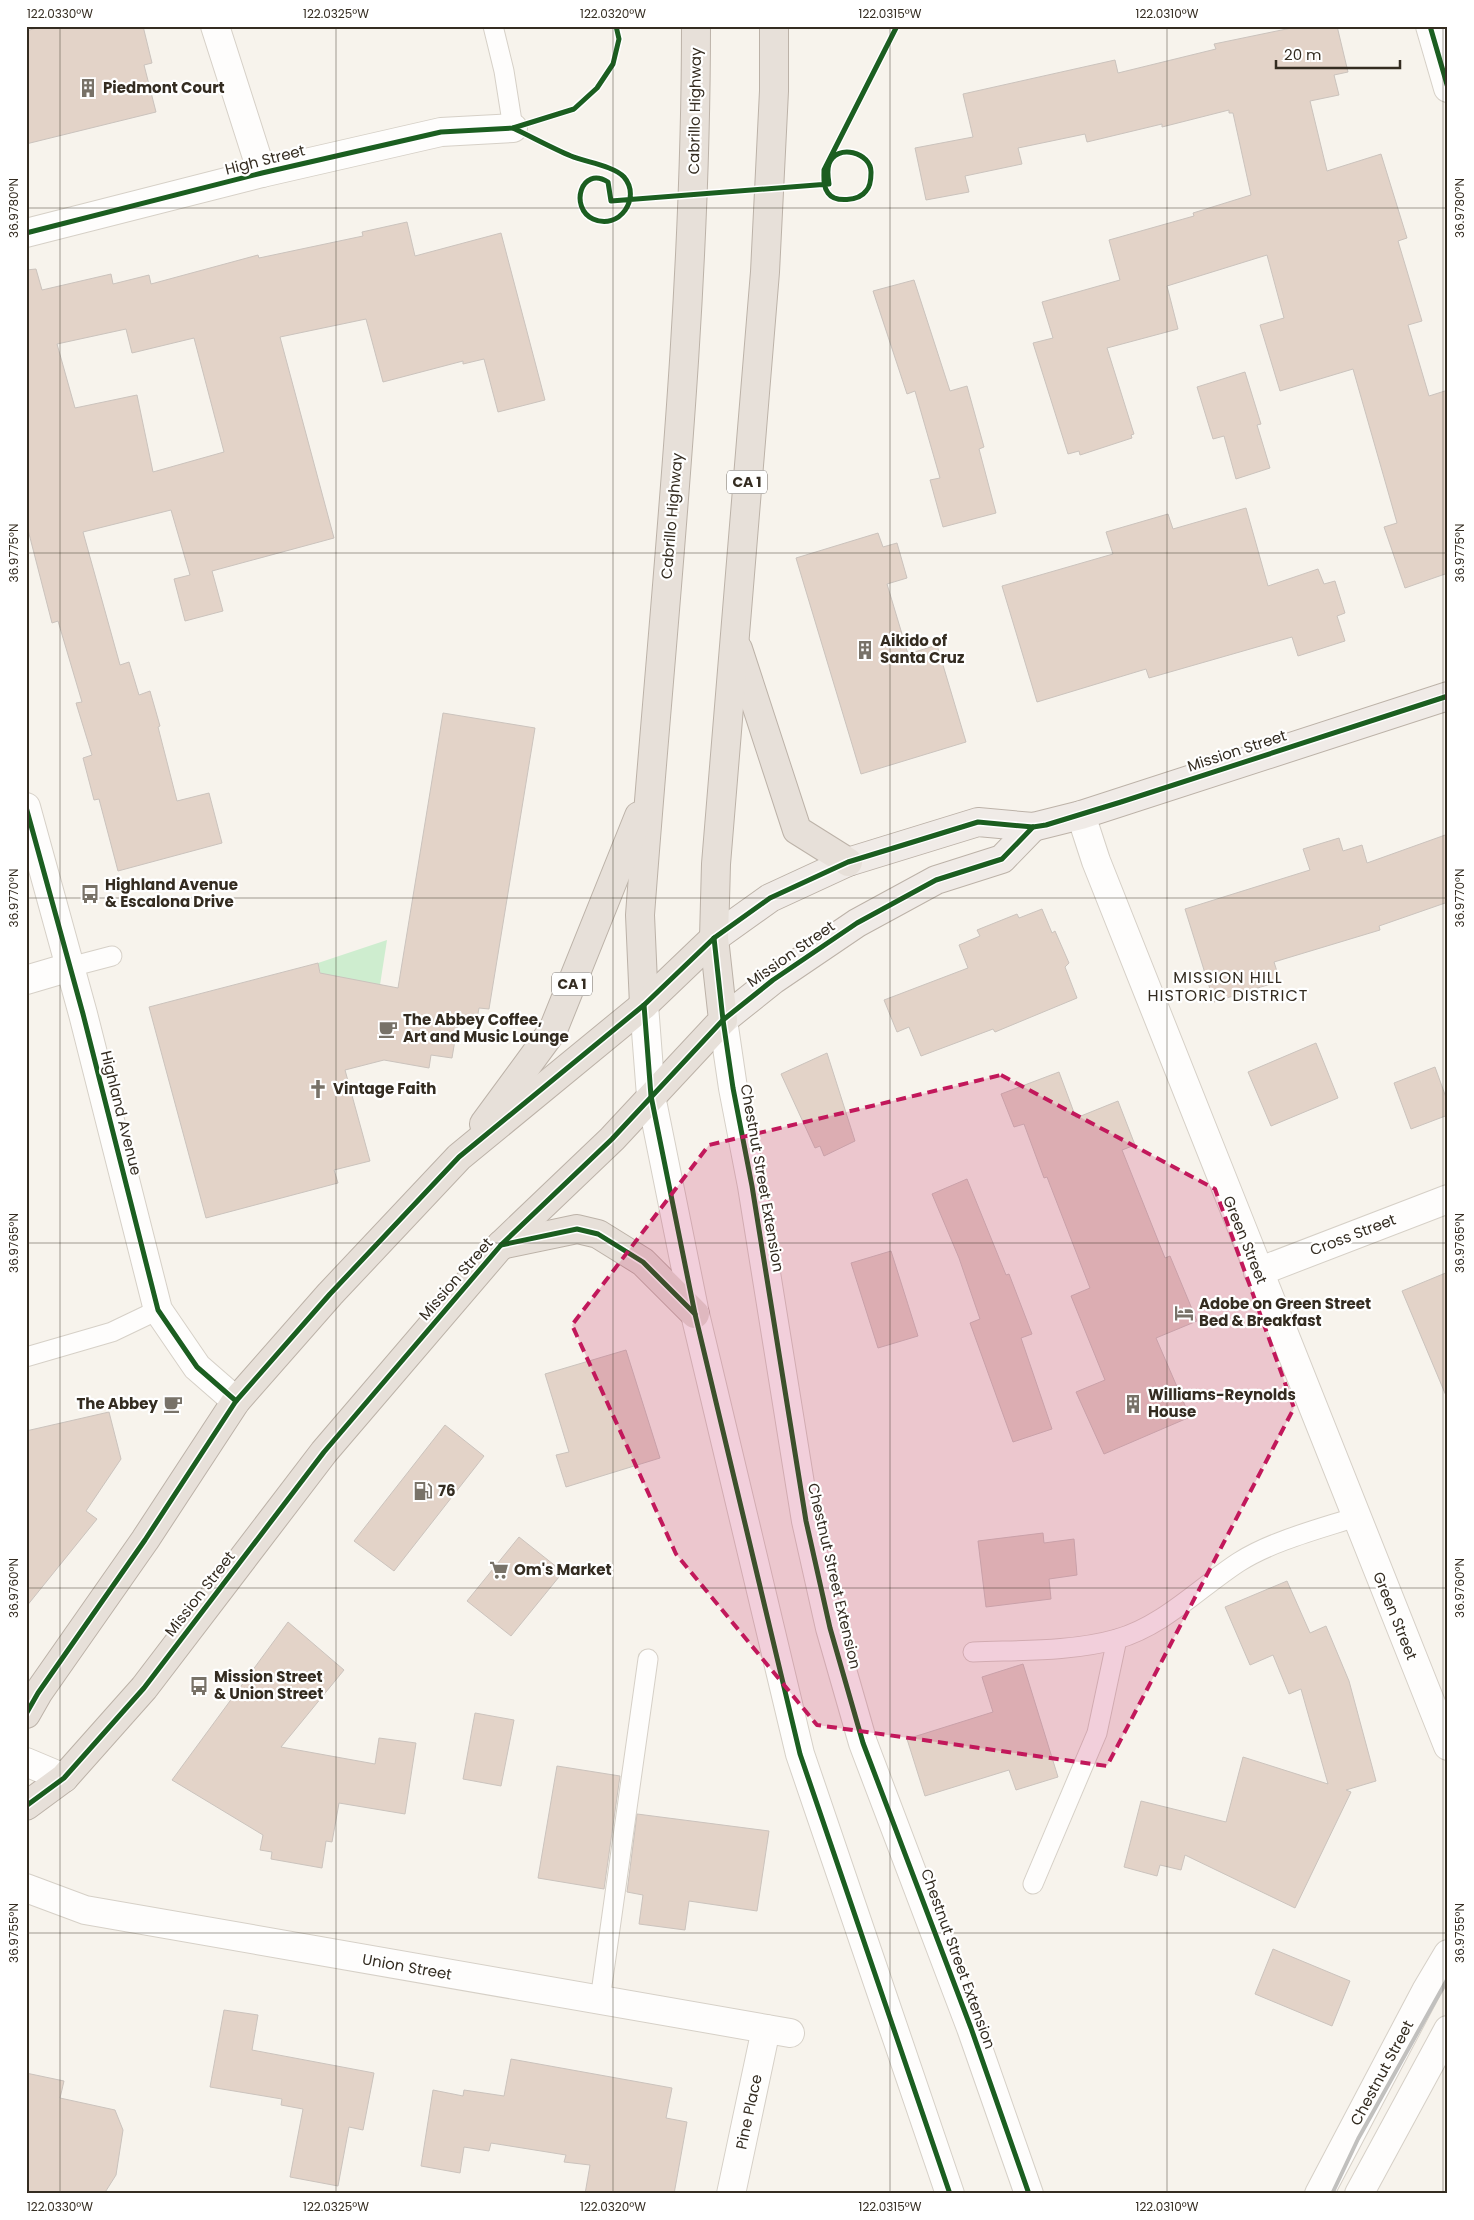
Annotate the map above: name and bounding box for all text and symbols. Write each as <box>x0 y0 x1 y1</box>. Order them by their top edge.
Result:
text: 122.0330°W <box>27 5 93 22</box>
text: 122.0325°W <box>303 5 369 22</box>
text: 122.0320°W <box>580 5 646 22</box>
text: 122.0315°W <box>859 5 922 22</box>
text: 122.0310°W <box>1136 5 1199 22</box>
scale bar <box>1276 38 1400 70</box>
text: 20 m <box>1284 44 1322 65</box>
street label: Cabrillo Highway <box>683 47 706 175</box>
building icon: Piedmont Court <box>77 77 99 99</box>
place label: Piedmont Court <box>103 77 225 98</box>
street label: High Street <box>223 139 307 180</box>
text: 36.9780°N <box>5 178 22 238</box>
text: 36.9780°N <box>1451 178 1468 238</box>
street label: Cabrillo Highway <box>656 451 688 580</box>
road number: CA 1 <box>727 471 767 494</box>
text: 36.9775°N <box>5 524 22 582</box>
text: 36.9775°N <box>1451 524 1468 582</box>
place label: Aikido of Santa Cruz <box>880 630 964 668</box>
building icon: Aikido of Santa Cruz <box>854 639 876 661</box>
street label: Mission Street <box>1185 725 1289 776</box>
text: 36.9770°N <box>5 869 22 927</box>
text: 36.9770°N <box>1451 869 1468 927</box>
place label: Highland Avenue & Escalona Drive <box>105 874 238 912</box>
bus stop icon: Highland Avenue & Escalona Drive <box>79 883 101 905</box>
street label: Mission Street <box>742 915 839 992</box>
district label: MISSION HILL HISTORIC DISTRICT <box>1148 966 1308 1007</box>
road number: CA 1 <box>552 972 592 996</box>
place label: The Abbey Coffee, Art and Music Lounge <box>403 1009 569 1047</box>
cafe icon: The Abbey Coffee, Art and Music Lounge <box>377 1018 399 1040</box>
street label: Highland Avenue <box>96 1048 147 1177</box>
church icon: Vintage Faith <box>307 1078 329 1100</box>
place label: Vintage Faith <box>333 1078 436 1099</box>
street label: Chestnut Street Extension <box>736 1082 789 1273</box>
street label: Green Street <box>1218 1193 1273 1287</box>
street label: Cross Street <box>1307 1209 1399 1261</box>
text: 36.9765°N <box>5 1213 22 1273</box>
text: 36.9765°N <box>1451 1213 1468 1273</box>
street label: Mission Street <box>414 1233 497 1324</box>
place label: Adobe on Green Street Bed & Breakfast <box>1199 1293 1371 1331</box>
hotel icon: Adobe on Green Street Bed & Breakfast <box>1173 1302 1195 1324</box>
place label: Williams-Reynolds House <box>1148 1384 1296 1422</box>
place label: The Abbey <box>76 1393 159 1414</box>
cafe icon: The Abbey <box>162 1393 184 1415</box>
building icon: Williams-Reynolds House <box>1122 1393 1144 1415</box>
fuel station icon: 76 <box>412 1480 434 1502</box>
place label: 76 <box>438 1480 456 1501</box>
street label: Chestnut Street Extension <box>803 1481 866 1671</box>
street label: Mission Street <box>160 1547 240 1641</box>
text: 36.9760°N <box>5 1558 22 1618</box>
text: 36.9760°N <box>1451 1558 1468 1618</box>
supermarket icon: Om's Market <box>488 1559 510 1581</box>
place label: Om's Market <box>514 1559 612 1580</box>
street label: Green Street <box>1368 1569 1423 1663</box>
place label: Mission Street & Union Street <box>214 1666 323 1704</box>
bus stop icon: Mission Street & Union Street <box>188 1675 210 1697</box>
street label: Chestnut Street Extension <box>916 1866 1001 2052</box>
text: 36.9755°N <box>5 1903 22 1963</box>
text: 36.9755°N <box>1451 1903 1468 1963</box>
street label: Union Street <box>361 1948 453 1985</box>
street label: Chestnut Street <box>1345 2016 1418 2129</box>
street label: Pine Place <box>730 2072 767 2151</box>
text: 122.0330°W <box>27 2198 93 2215</box>
text: 122.0325°W <box>303 2198 369 2215</box>
text: 122.0320°W <box>580 2198 646 2215</box>
text: 122.0315°W <box>859 2198 922 2215</box>
text: 122.0310°W <box>1136 2198 1199 2215</box>

